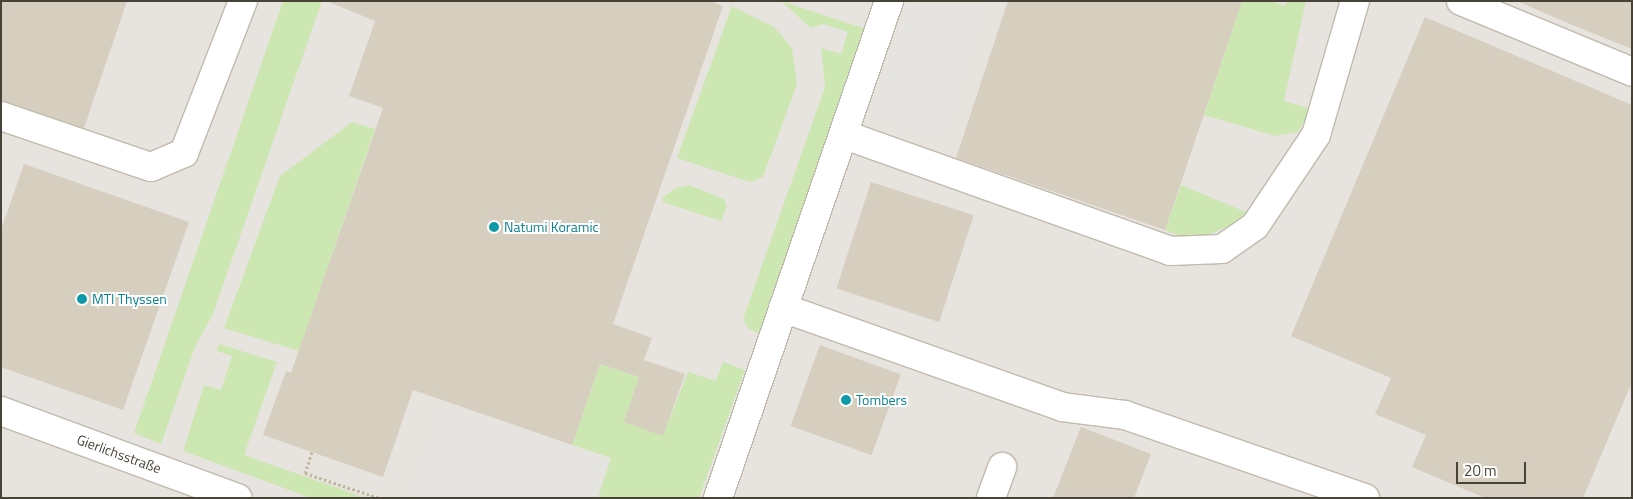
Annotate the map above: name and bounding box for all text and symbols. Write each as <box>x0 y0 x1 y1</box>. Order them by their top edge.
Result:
place label: Natumi Koramic <box>504 219 599 235</box>
marker: Natumi Koramic <box>488 221 500 233</box>
place label: MTI Thyssen <box>92 291 167 307</box>
marker: MTI Thyssen <box>76 293 88 305</box>
place label: Tombers <box>856 392 907 408</box>
marker: Tombers <box>840 394 852 406</box>
street label: Gierlichsstraße <box>75 431 163 477</box>
scale bar <box>1458 452 1528 484</box>
text: 20 m <box>1464 459 1497 482</box>

